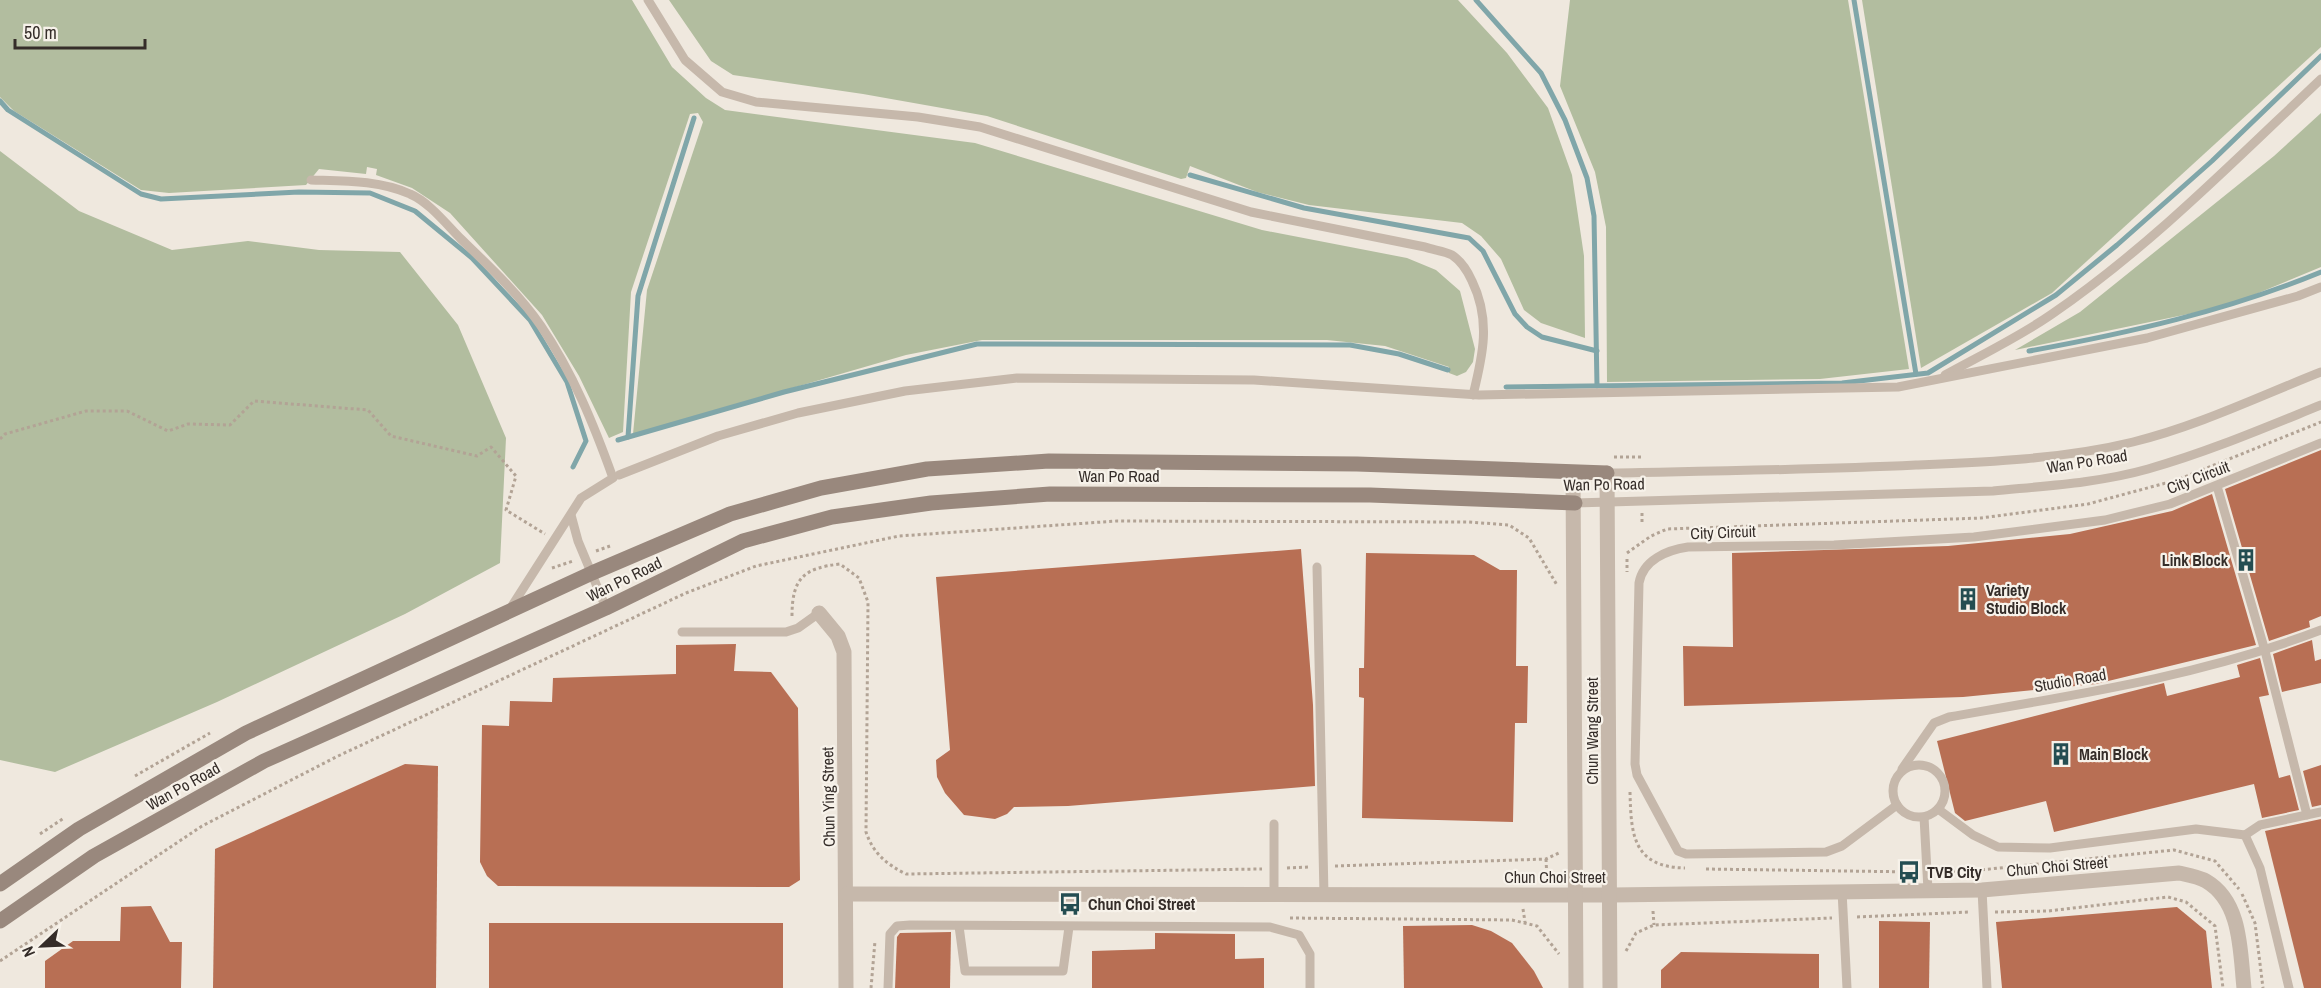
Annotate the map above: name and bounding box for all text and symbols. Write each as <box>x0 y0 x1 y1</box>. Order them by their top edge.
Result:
scale bar <box>15 12 146 50</box>
text: 50 m <box>24 20 57 45</box>
street label: Wan Po Road <box>2045 444 2129 478</box>
street label: City Circuit <box>2163 455 2233 499</box>
street label: Wan Po Road <box>1078 465 1160 487</box>
street label: Wan Po Road <box>1563 472 1645 496</box>
street label: City Circuit <box>1690 520 1757 544</box>
building icon: Link Block <box>2233 547 2259 573</box>
place label: Link Block <box>2162 549 2229 571</box>
street label: Wan Po Road <box>583 551 665 607</box>
place label: Variety Studio Block <box>1986 579 2067 619</box>
building icon: Variety Studio Block <box>1955 586 1981 612</box>
street label: Studio Road <box>2032 663 2108 697</box>
street label: Chun Wang Street <box>1581 677 1603 785</box>
building icon: Main Block <box>2048 741 2074 767</box>
place label: Main Block <box>2079 743 2149 765</box>
street label: Chun Ying Street <box>816 746 840 847</box>
street label: Wan Po Road <box>142 757 224 815</box>
street label: Chun Choi Street <box>2006 851 2109 881</box>
bus stop icon: TVB City <box>1896 859 1922 885</box>
place label: TVB City <box>1927 861 1982 883</box>
street label: Chun Choi Street <box>1504 866 1606 888</box>
bus stop icon: Chun Choi Street <box>1057 891 1083 917</box>
place label: Chun Choi Street <box>1088 893 1196 915</box>
north arrow <box>12 916 72 976</box>
text: N <box>16 943 40 961</box>

